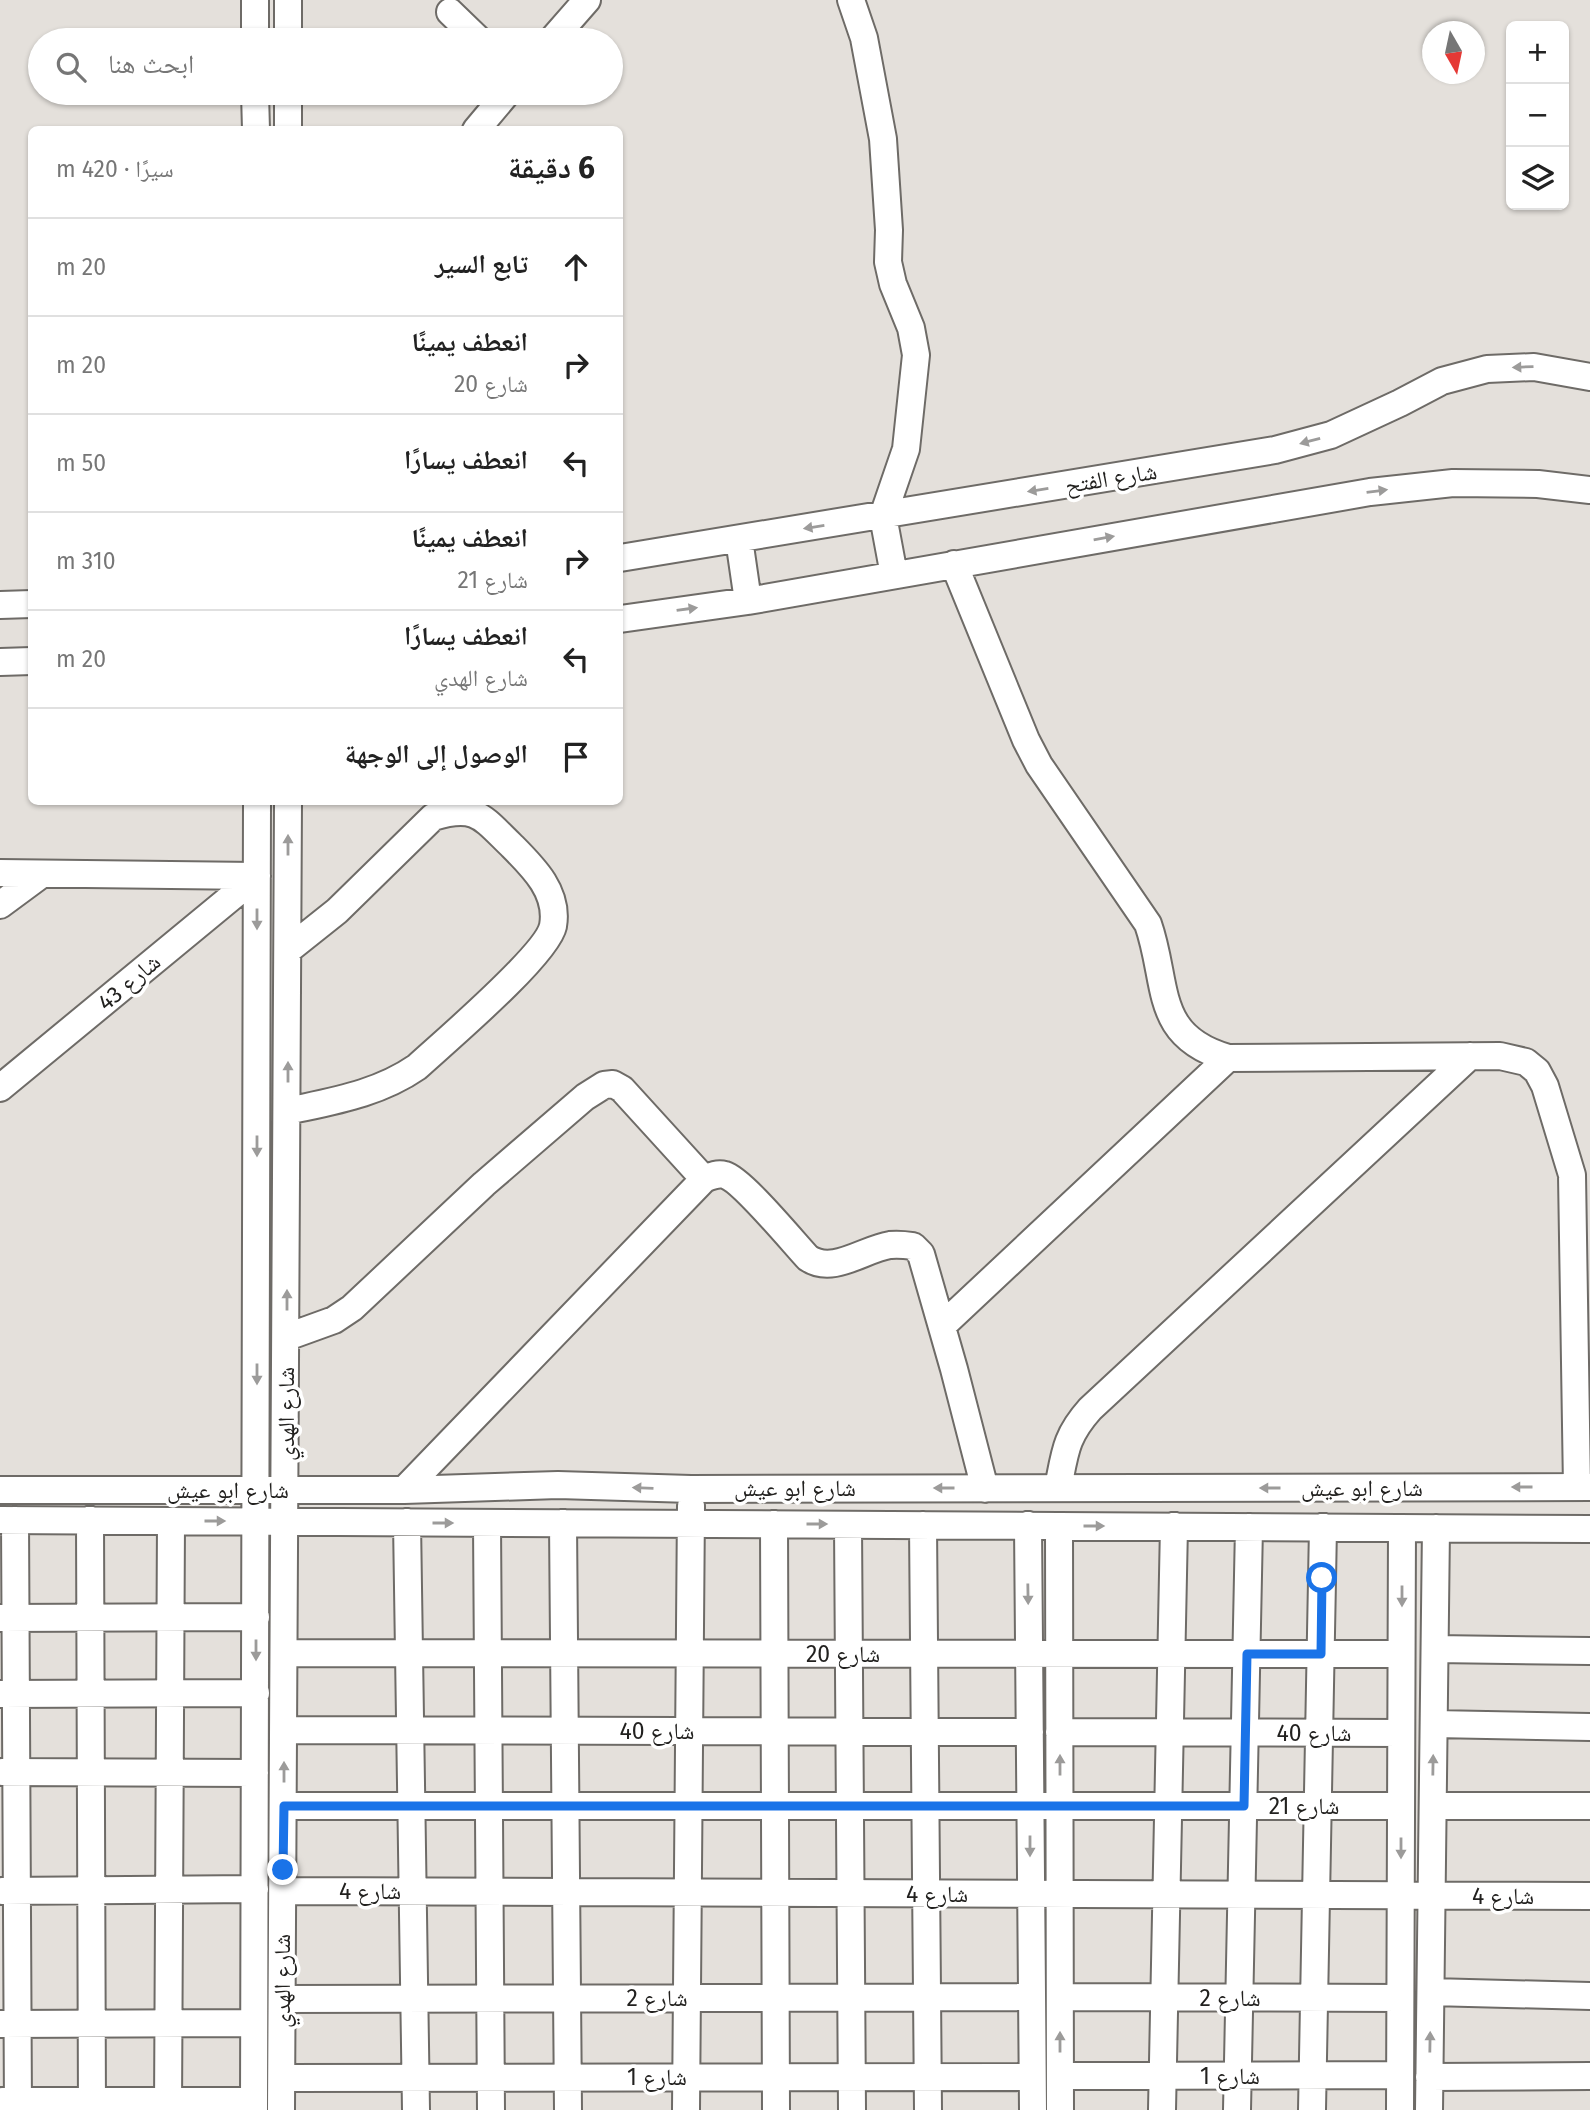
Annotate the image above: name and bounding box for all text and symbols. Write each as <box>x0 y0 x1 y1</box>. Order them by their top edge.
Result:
north arrow <box>1422 21 1485 84</box>
map controls <box>1506 21 1569 210</box>
button: + <box>1506 21 1569 84</box>
search box <box>28 28 623 105</box>
icon: search <box>52 48 90 86</box>
text: ابحث هنا <box>108 49 194 80</box>
button: − <box>1506 84 1569 147</box>
button: layers <box>1506 147 1569 210</box>
text: 6 دقيقة <box>508 150 595 186</box>
text: سيرًا · 420 m <box>56 155 174 183</box>
icon: ahead <box>557 248 595 286</box>
text: تابع السير <box>435 249 528 280</box>
text: 20 m <box>56 253 106 281</box>
text: انعطف يمينًا <box>412 327 528 358</box>
icon: right <box>557 346 595 384</box>
text: 20 m <box>56 351 106 379</box>
one-way arrow <box>1512 362 1534 373</box>
text: شارع 20 <box>454 370 528 398</box>
one-way arrow <box>1299 436 1320 446</box>
icon: left <box>557 444 595 482</box>
text: انعطف يسارًا <box>404 445 528 476</box>
text: 50 m <box>56 449 106 477</box>
street label: شارع الفتح <box>1063 457 1159 500</box>
one-way arrow <box>1027 485 1049 496</box>
one-way arrow <box>1366 486 1388 497</box>
one-way arrow <box>803 522 825 533</box>
text: انعطف يمينًا <box>412 523 528 554</box>
one-way arrow <box>1094 532 1116 543</box>
icon: right <box>557 542 595 580</box>
text: 310 m <box>56 547 116 575</box>
text: شارع 21 <box>457 566 528 594</box>
one-way arrow <box>676 604 698 615</box>
text: انعطف يسارًا <box>404 621 528 652</box>
icon: left <box>557 640 595 678</box>
text: 20 m <box>56 645 106 673</box>
text: شارع الهدي <box>434 664 528 692</box>
icon: arrive <box>557 738 595 776</box>
text: الوصول إلى الوجهة <box>345 739 528 770</box>
one-way arrow <box>282 834 294 856</box>
one-way arrow <box>251 908 263 930</box>
street label: شارع 43 <box>92 948 167 1017</box>
one-way arrow <box>282 1061 294 1083</box>
one-way arrow <box>251 1135 263 1157</box>
one-way arrow <box>281 1289 293 1311</box>
one-way arrow <box>251 1363 263 1385</box>
street label: شارع الهدي <box>272 1367 305 1461</box>
street label: شارع ابو عيش <box>734 1474 856 1503</box>
street label: شارع ابو عيش <box>1301 1474 1423 1503</box>
street label: شارع ابو عيش <box>167 1476 289 1505</box>
one-way arrow <box>1511 1481 1533 1493</box>
one-way arrow <box>632 1482 654 1493</box>
one-way arrow <box>933 1482 955 1494</box>
one-way arrow <box>1259 1482 1281 1494</box>
one-way arrow <box>204 1515 226 1527</box>
one-way arrow <box>432 1517 454 1528</box>
one-way arrow <box>806 1519 828 1530</box>
one-way arrow <box>1083 1520 1105 1532</box>
route start <box>1306 1562 1337 1593</box>
one-way arrow <box>1022 1583 1034 1605</box>
one-way arrow <box>1396 1585 1408 1607</box>
one-way arrow <box>250 1639 262 1661</box>
street label: شارع 20 <box>806 1640 880 1669</box>
street label: شارع 40 <box>620 1717 694 1746</box>
street label: شارع 40 <box>1277 1719 1351 1748</box>
one-way arrow <box>1054 1754 1065 1776</box>
one-way arrow <box>1428 1754 1439 1776</box>
one-way arrow <box>278 1761 290 1783</box>
street label: شارع 21 <box>1269 1792 1339 1821</box>
one-way arrow <box>1025 1835 1036 1857</box>
one-way arrow <box>1395 1837 1407 1859</box>
route end <box>267 1854 298 1885</box>
street label: شارع 4 <box>339 1877 401 1906</box>
street label: شارع 4 <box>906 1880 968 1909</box>
street label: شارع 4 <box>1472 1882 1534 1911</box>
street label: شارع الهدي <box>268 1934 301 2028</box>
street label: شارع 2 <box>626 1984 688 2013</box>
street label: شارع 2 <box>1199 1984 1261 2013</box>
one-way arrow <box>1054 2031 1066 2053</box>
one-way arrow <box>1424 2031 1436 2053</box>
street label: شارع 1 <box>1200 2062 1260 2091</box>
street label: شارع 1 <box>627 2063 687 2092</box>

